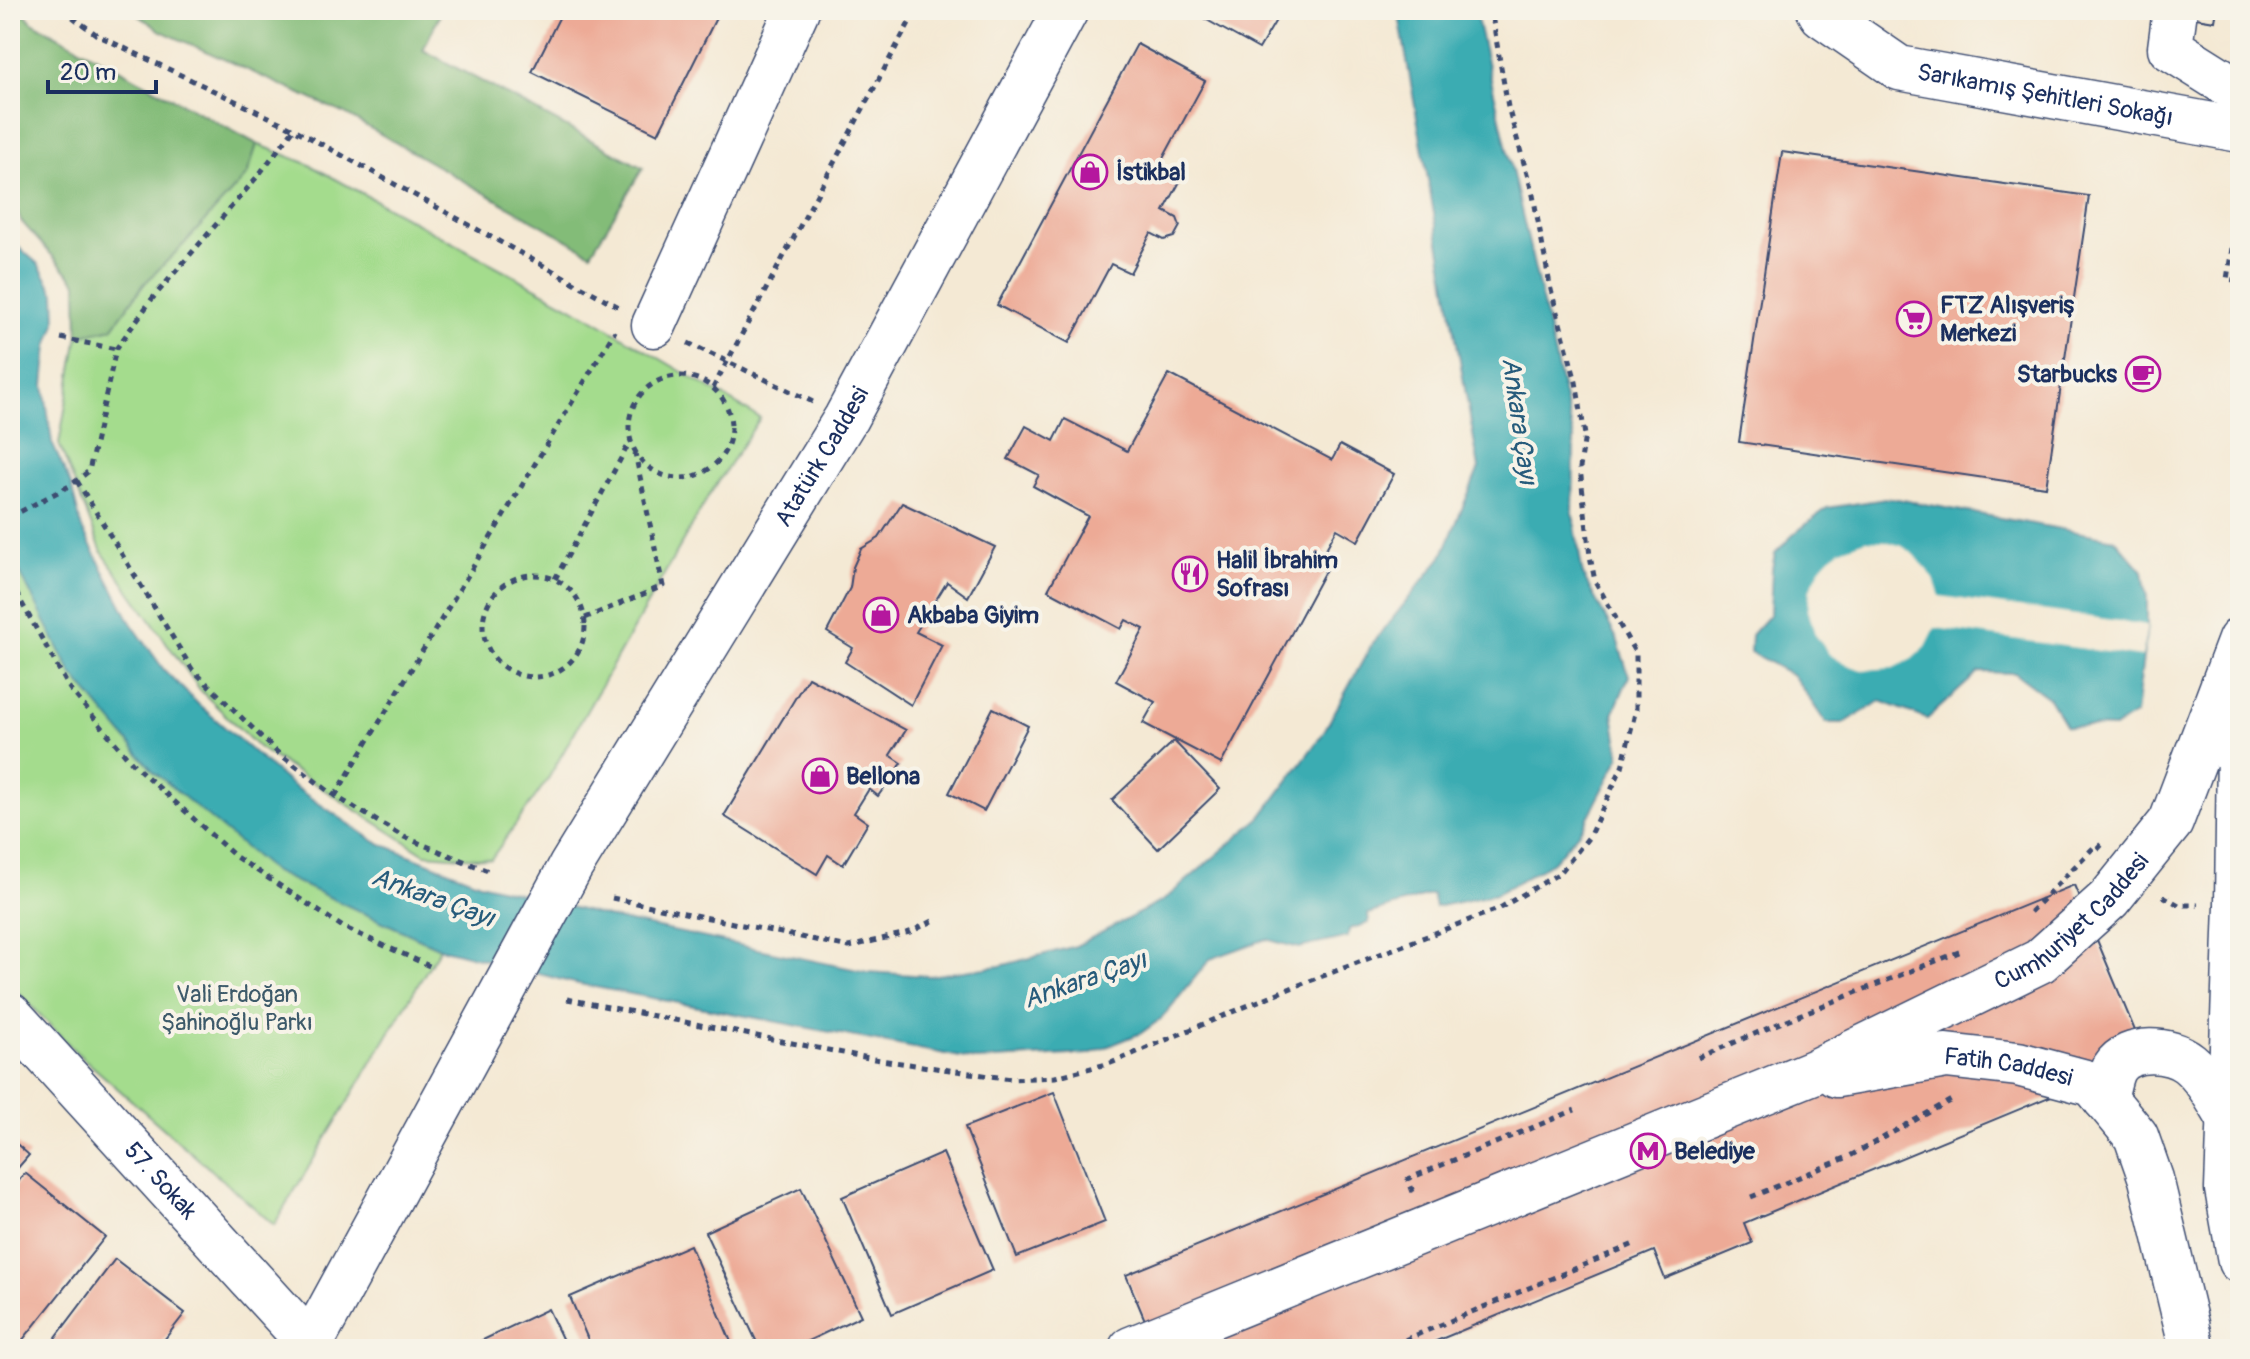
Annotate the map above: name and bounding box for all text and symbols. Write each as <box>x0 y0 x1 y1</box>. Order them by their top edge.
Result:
scale bar <box>48 44 156 94</box>
street label: Sarıkamış Şehitleri Sokağı <box>1915 57 2176 132</box>
text: 20 m <box>60 58 116 87</box>
shop icon: İstikbal <box>1071 153 1109 191</box>
place label: İstikbal <box>1116 158 1186 187</box>
place label: FTZ Alışveriş Merkezi <box>1940 291 2074 348</box>
supermarket icon: FTZ Alışveriş Merkezi <box>1895 300 1933 338</box>
water label: Ankara Çayı <box>1494 355 1544 489</box>
cafe icon: Starbucks <box>2124 355 2162 393</box>
place label: Starbucks <box>2017 360 2117 389</box>
street label: Atatürk Caddesi <box>768 382 875 532</box>
place label: Halil İbrahim Sofrası <box>1216 546 1338 603</box>
restaurant icon: Halil İbrahim Sofrası <box>1171 555 1209 593</box>
shop icon: Akbaba Giyim <box>862 596 900 634</box>
place label: Akbaba Giyim <box>907 601 1039 630</box>
shop icon: Bellona <box>801 757 839 795</box>
place label: Bellona <box>846 762 920 791</box>
street label: Cumhuriyet Caddesi <box>1989 847 2155 996</box>
water label: Ankara Çayı <box>367 861 501 936</box>
water label: Ankara Çayı <box>1019 943 1153 1016</box>
park label: Vali Erdoğan Şahinoğlu Parkı <box>161 980 313 1037</box>
street label: Fatih Caddesi <box>1943 1041 2076 1092</box>
metro station icon: Belediye <box>1629 1132 1667 1170</box>
street label: 57. Sokak <box>118 1136 203 1225</box>
place label: Belediye <box>1674 1137 1756 1166</box>

